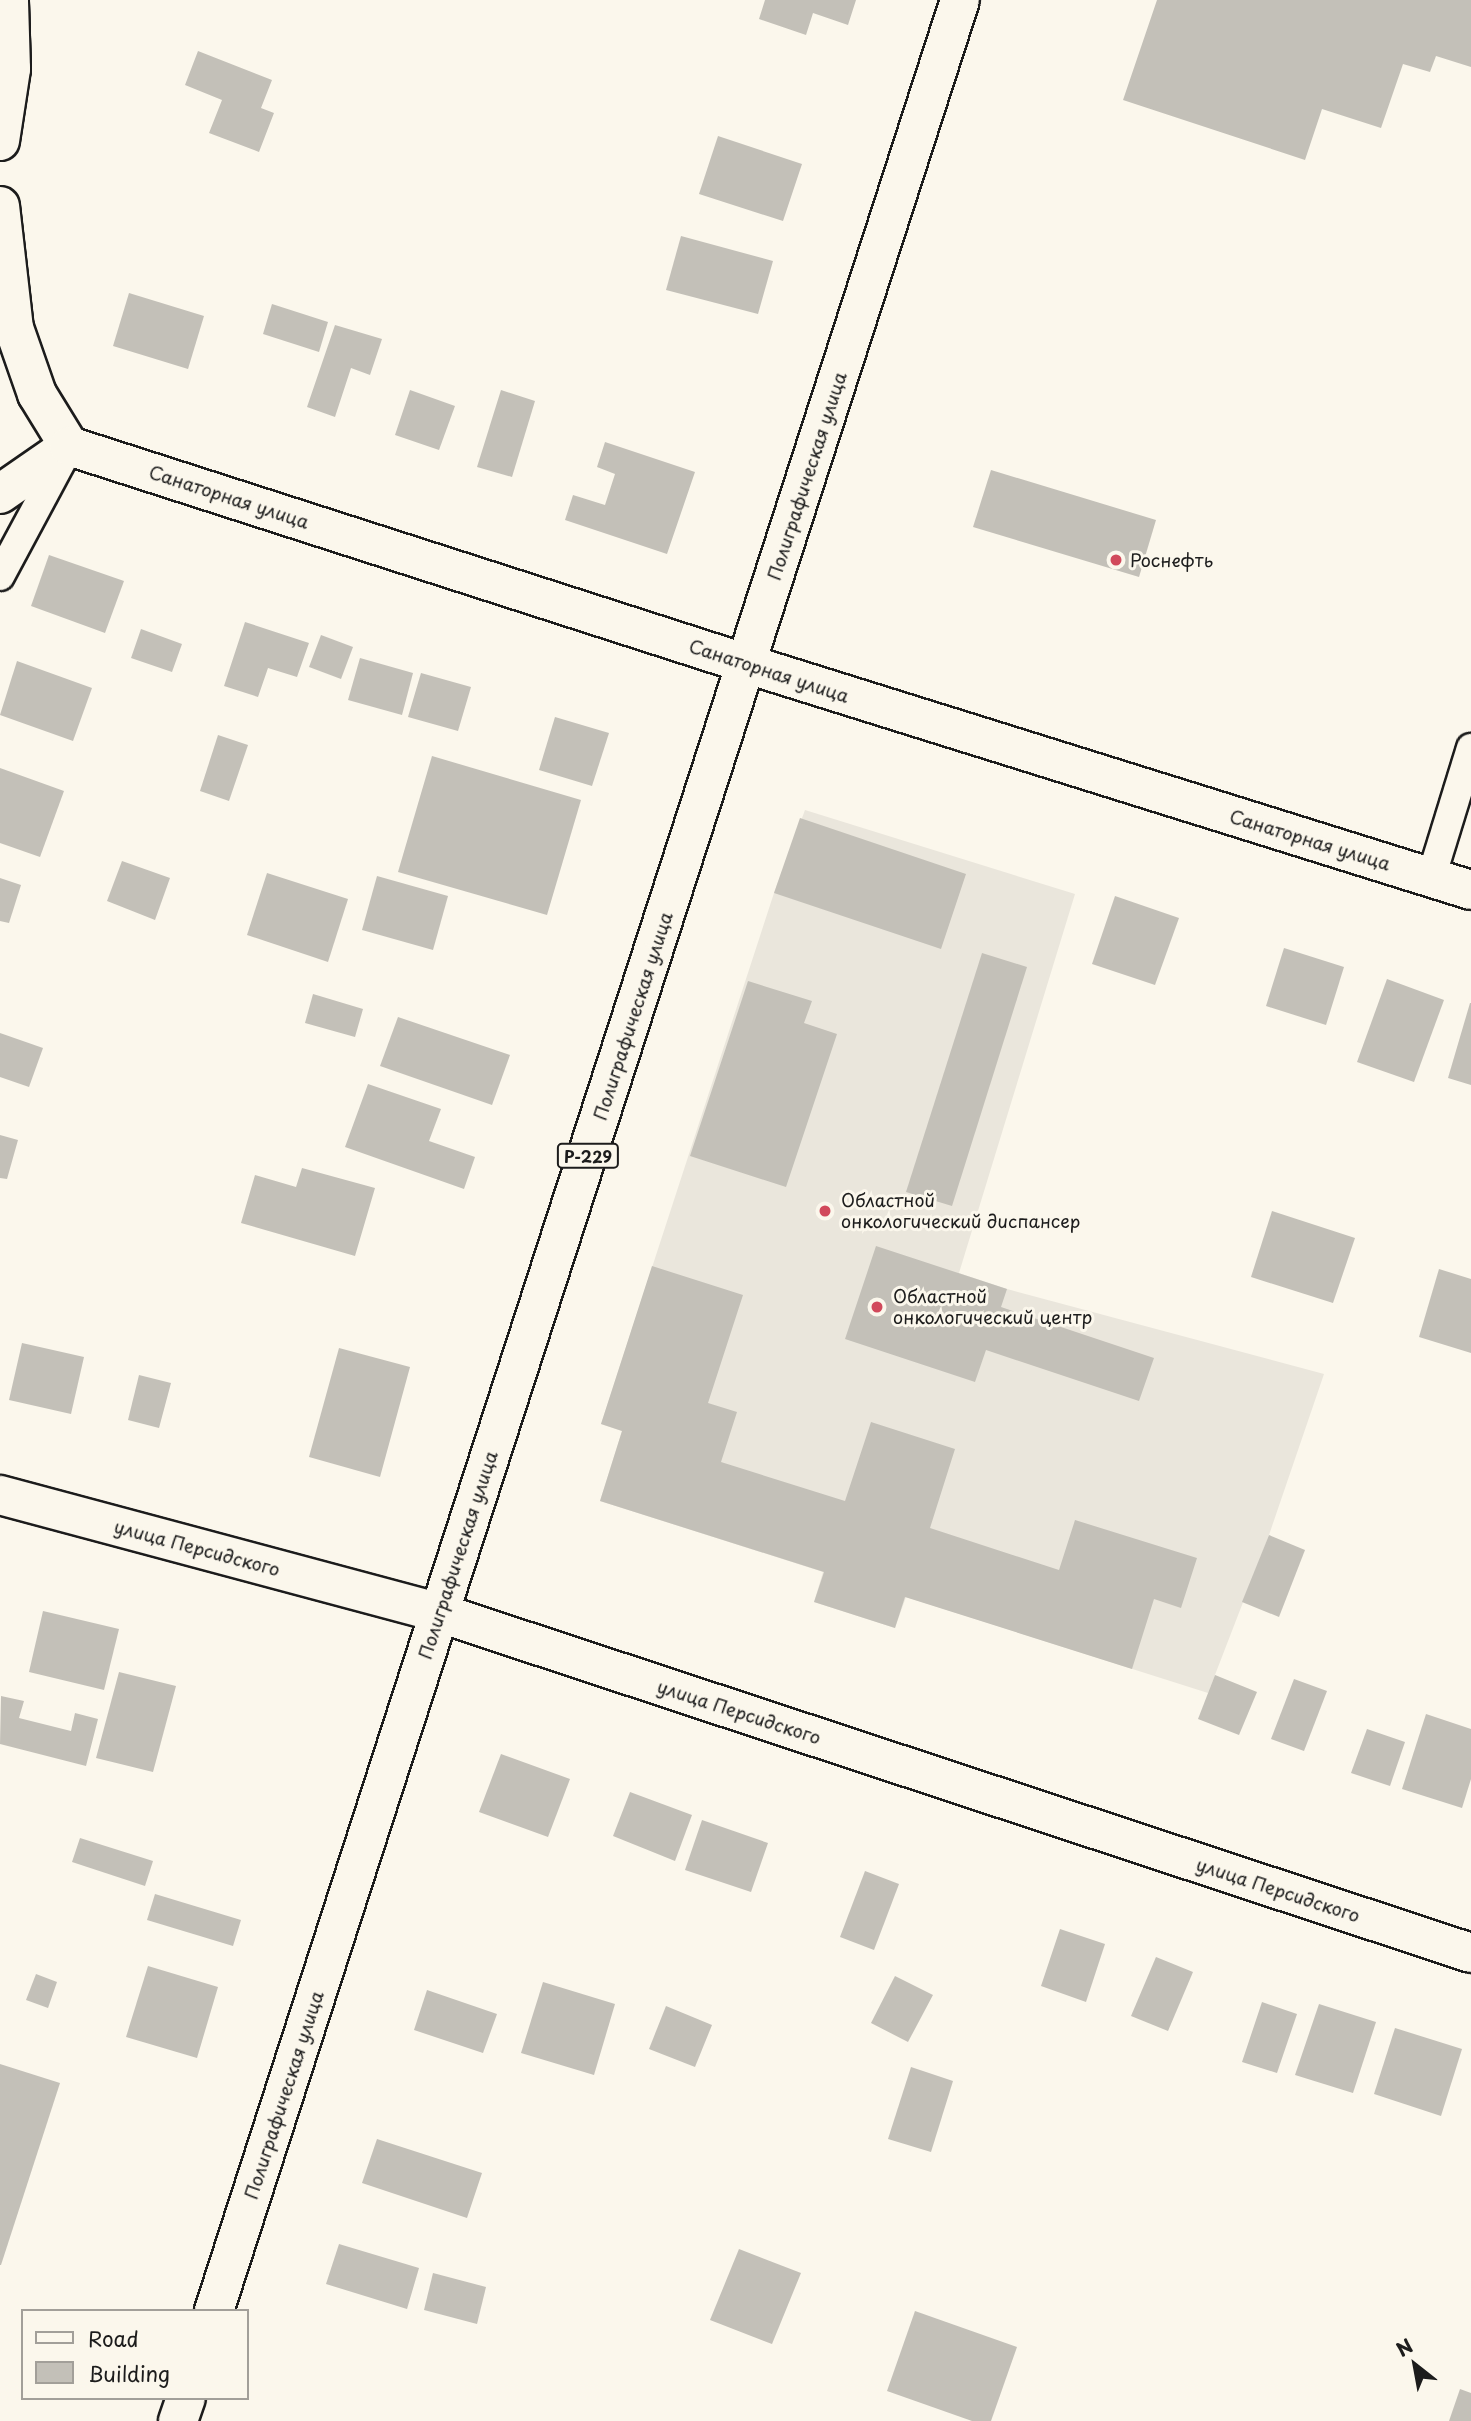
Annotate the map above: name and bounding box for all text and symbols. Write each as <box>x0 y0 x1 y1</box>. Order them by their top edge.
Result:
street label: Полиграфическая улица <box>763 369 851 583</box>
street label: Санаторная улица <box>146 461 312 533</box>
place label: Роснефть <box>1130 549 1213 571</box>
marker: Роснефть <box>1108 552 1124 568</box>
street label: Санаторная улица <box>686 635 852 707</box>
street label: Санаторная улица <box>1227 805 1393 875</box>
street label: Полиграфическая улица <box>589 909 677 1123</box>
road number: Р-229 <box>556 1144 620 1168</box>
place label: Областной онкологический диспансер <box>841 1190 1081 1232</box>
marker: Областной онкологический диспансер <box>815 1201 835 1221</box>
place label: Областной онкологический центр <box>893 1286 1093 1328</box>
marker: Областной онкологический центр <box>867 1297 887 1317</box>
street label: Полиграфическая улица <box>414 1448 502 1662</box>
street label: улица Персидского <box>111 1515 283 1581</box>
street label: улица Персидского <box>654 1675 824 1749</box>
street label: улица Персидского <box>1193 1853 1363 1927</box>
street label: Полиграфическая улица <box>240 1988 328 2202</box>
legend <box>21 2309 248 2400</box>
text: Road <box>88 2322 139 2354</box>
north arrow <box>1380 2330 1450 2400</box>
text: N <box>1391 2331 1418 2363</box>
text: Building <box>88 2357 170 2389</box>

